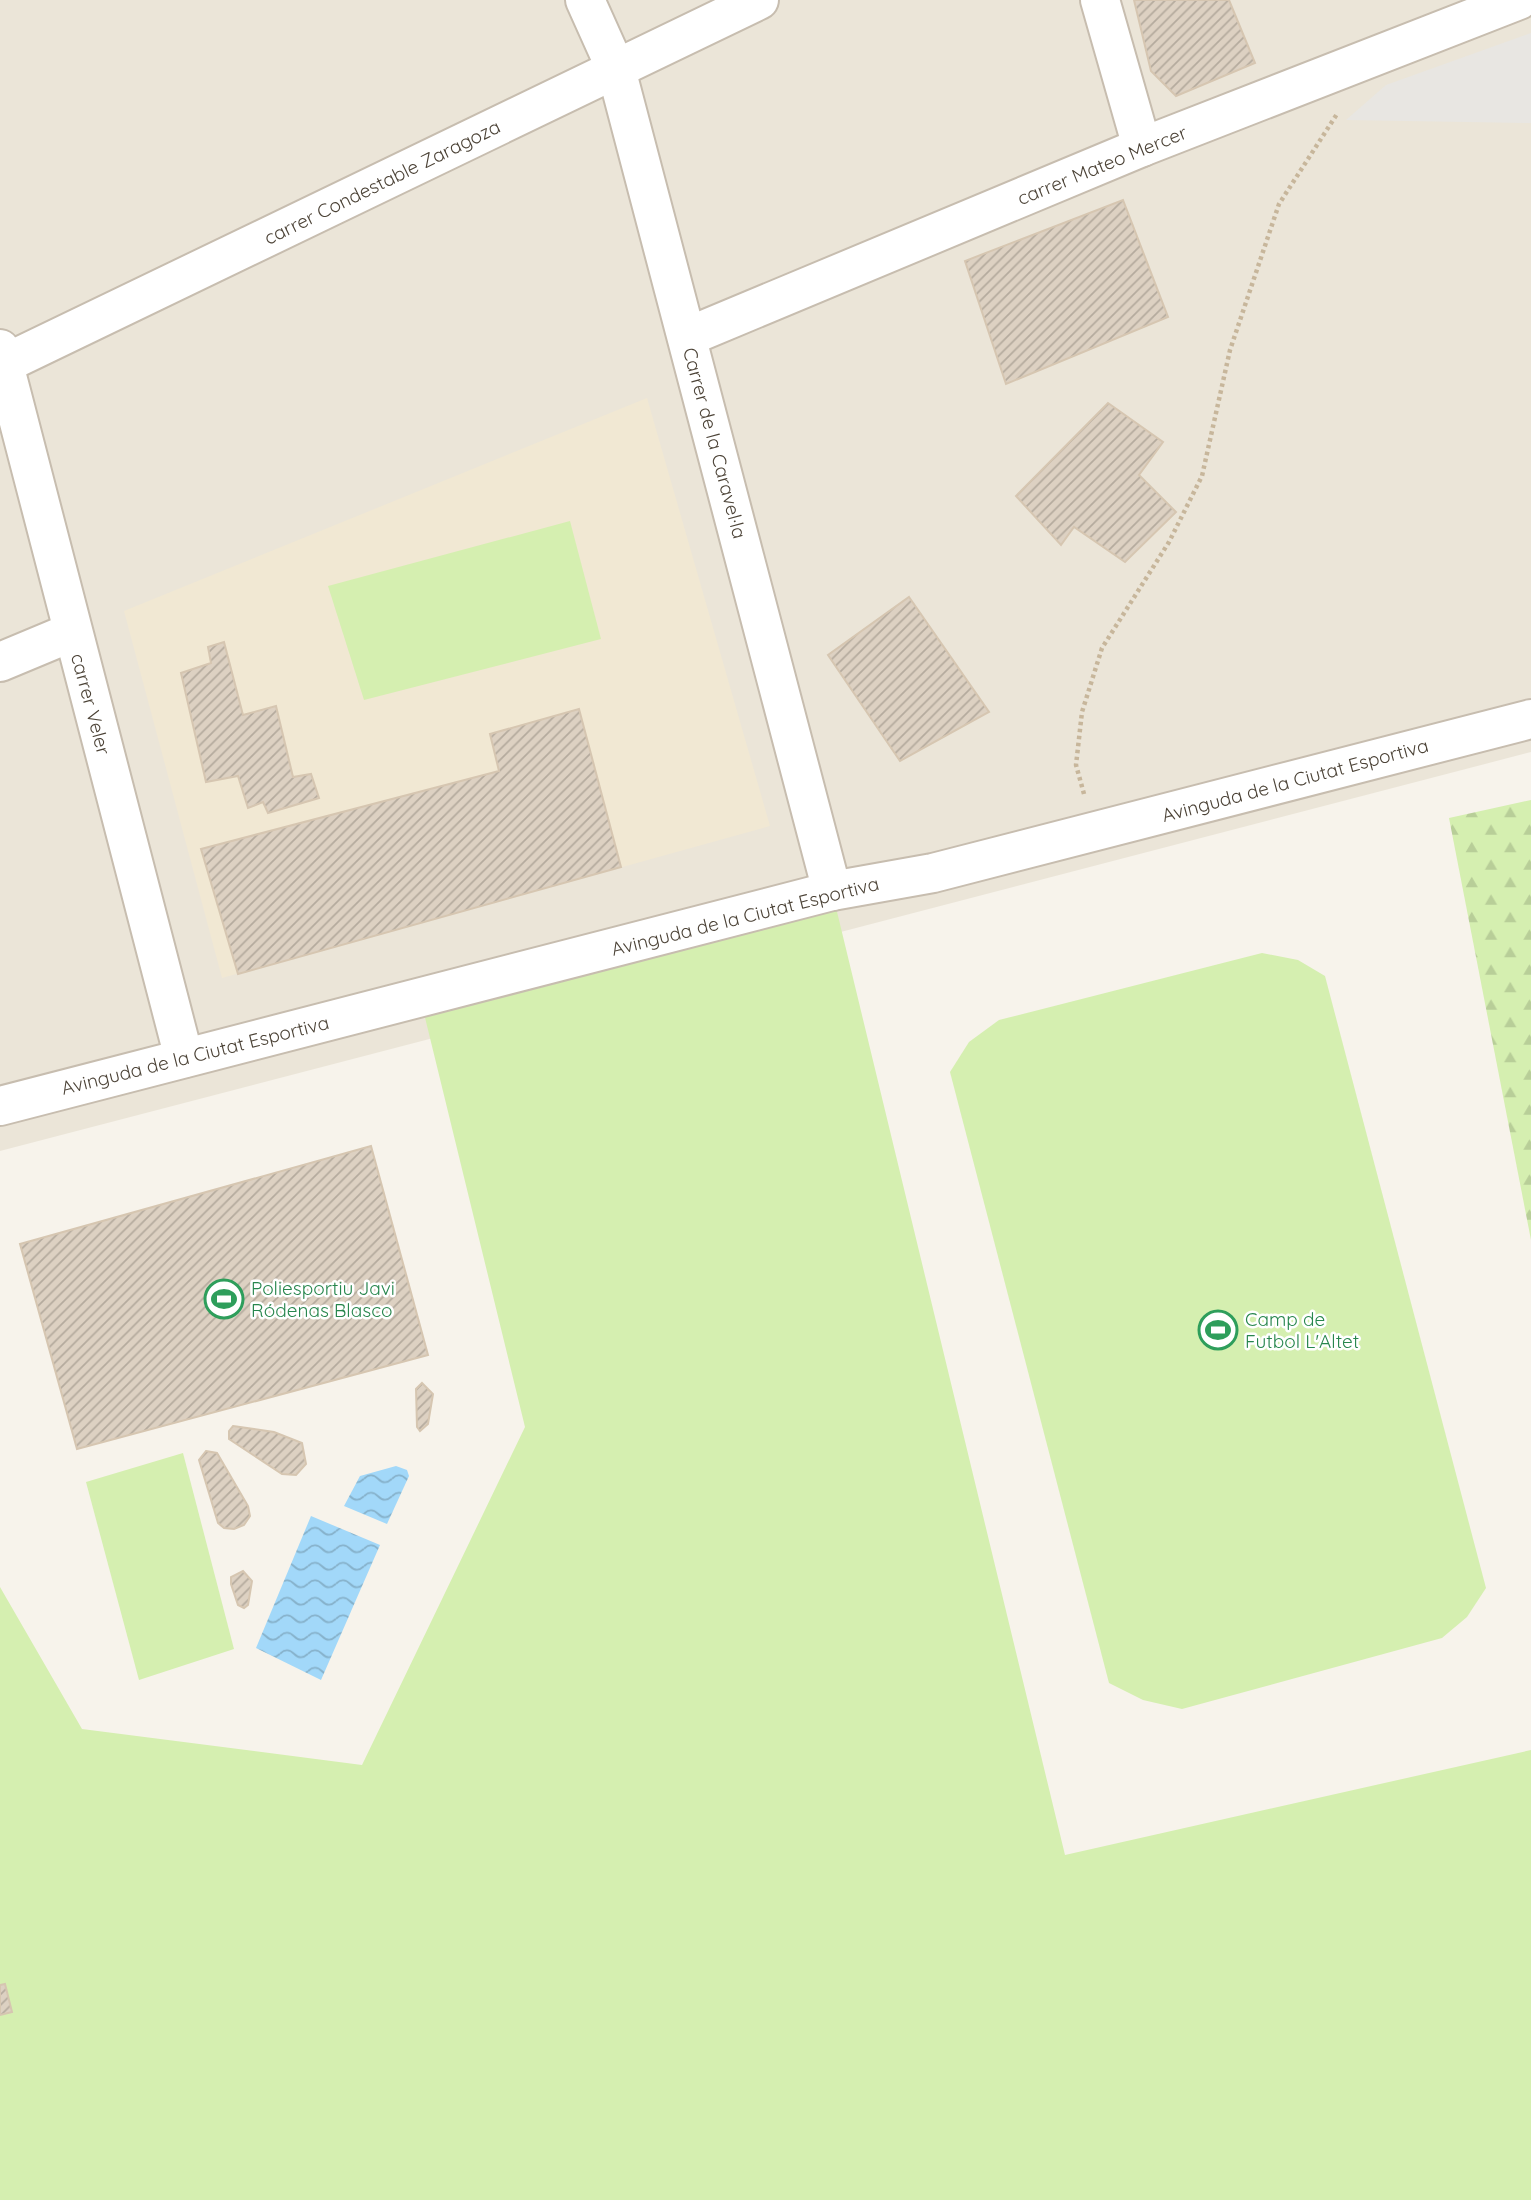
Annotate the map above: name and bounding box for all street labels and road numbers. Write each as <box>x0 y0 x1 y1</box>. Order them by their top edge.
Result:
street label: carrer Condestable Zaragoza <box>260 114 504 250</box>
street label: carrer Mateo Mercer <box>1014 120 1191 210</box>
street label: Carrer de la Caravel·la <box>678 345 752 541</box>
street label: carrer Veler <box>66 651 116 758</box>
street label: Avinguda de la Ciutat Esportiva <box>1159 733 1431 827</box>
street label: Avinguda de la Ciutat Esportiva <box>609 871 881 961</box>
street label: Avinguda de la Ciutat Esportiva <box>59 1010 331 1100</box>

